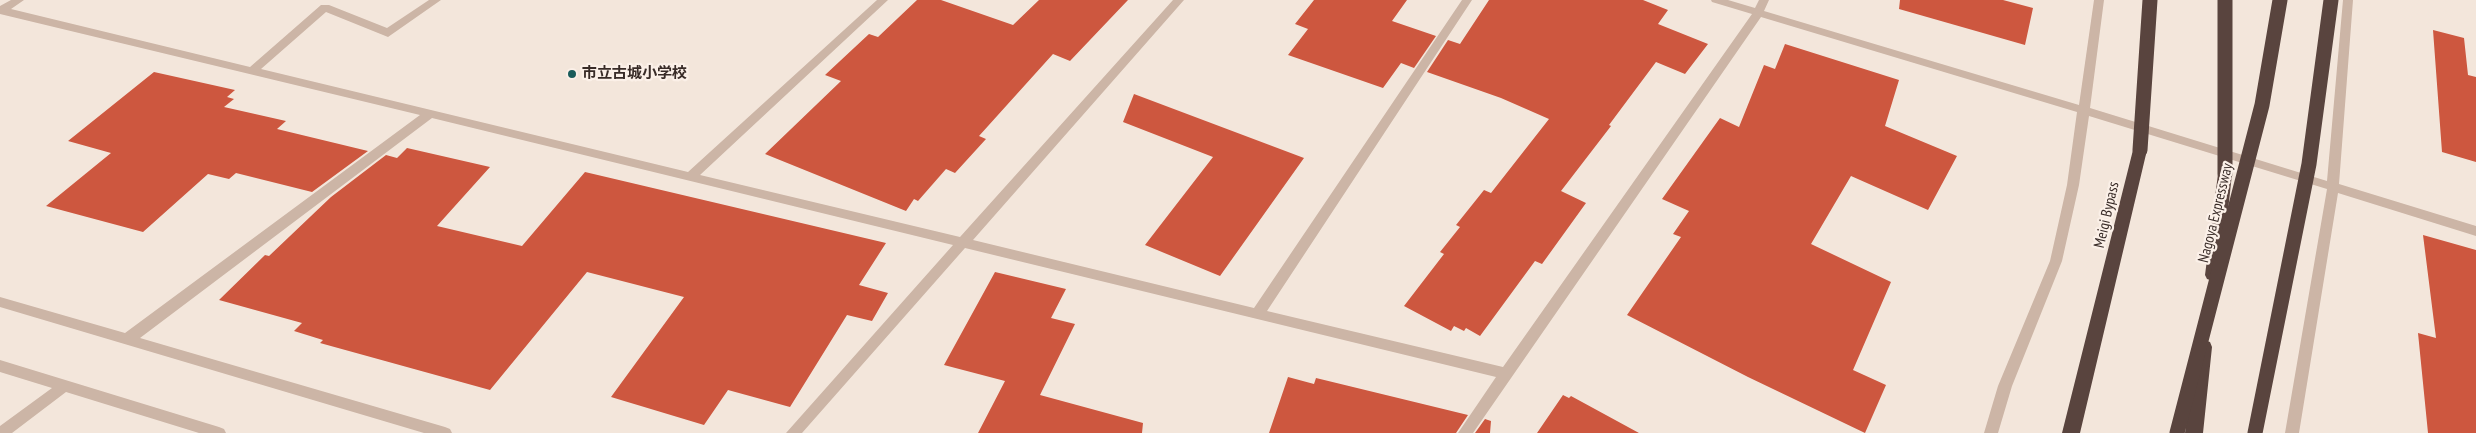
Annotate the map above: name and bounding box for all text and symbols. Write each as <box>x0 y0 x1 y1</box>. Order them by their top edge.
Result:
place label: 市立古城小学校 <box>582 65 687 83</box>
marker: 市立古城小学校 <box>566 68 578 80</box>
street label: Nagoya Expressway <box>2195 161 2237 265</box>
street label: Meigi Bypass <box>2091 180 2123 250</box>

